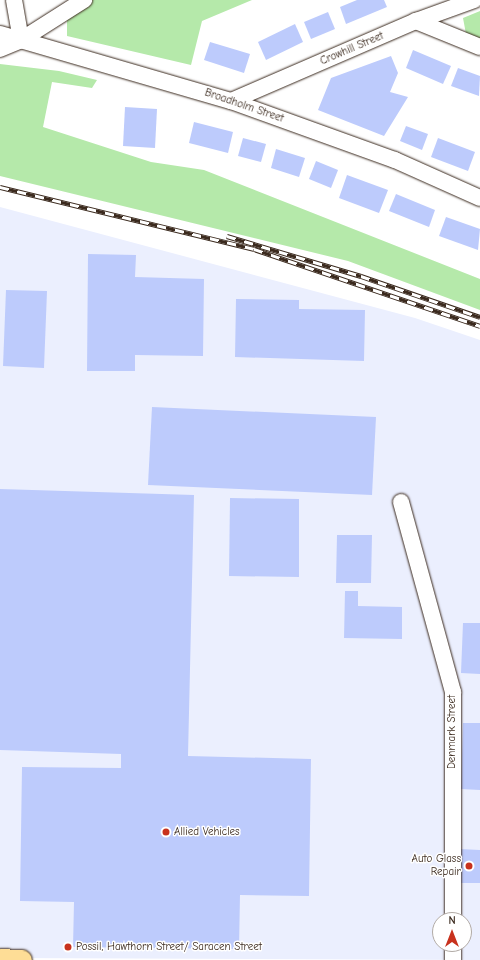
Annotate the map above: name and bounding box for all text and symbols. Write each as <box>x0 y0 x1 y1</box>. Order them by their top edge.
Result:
street label: Crowhill Street <box>318 30 386 68</box>
street label: Broadholm Street <box>203 86 285 126</box>
street label: Denmark Street <box>445 695 459 769</box>
place label: Allied Vehicles <box>174 825 240 839</box>
marker: Allied Vehicles <box>161 827 171 837</box>
place label: Auto Glass Repair <box>412 853 461 879</box>
marker: Auto Glass Repair <box>464 861 474 871</box>
north arrow <box>432 912 472 952</box>
text: N <box>448 914 456 927</box>
place label: Possil, Hawthorn Street/ Saracen Street <box>76 940 262 954</box>
marker: Possil, Hawthorn Street/ Saracen Street <box>63 942 73 952</box>

